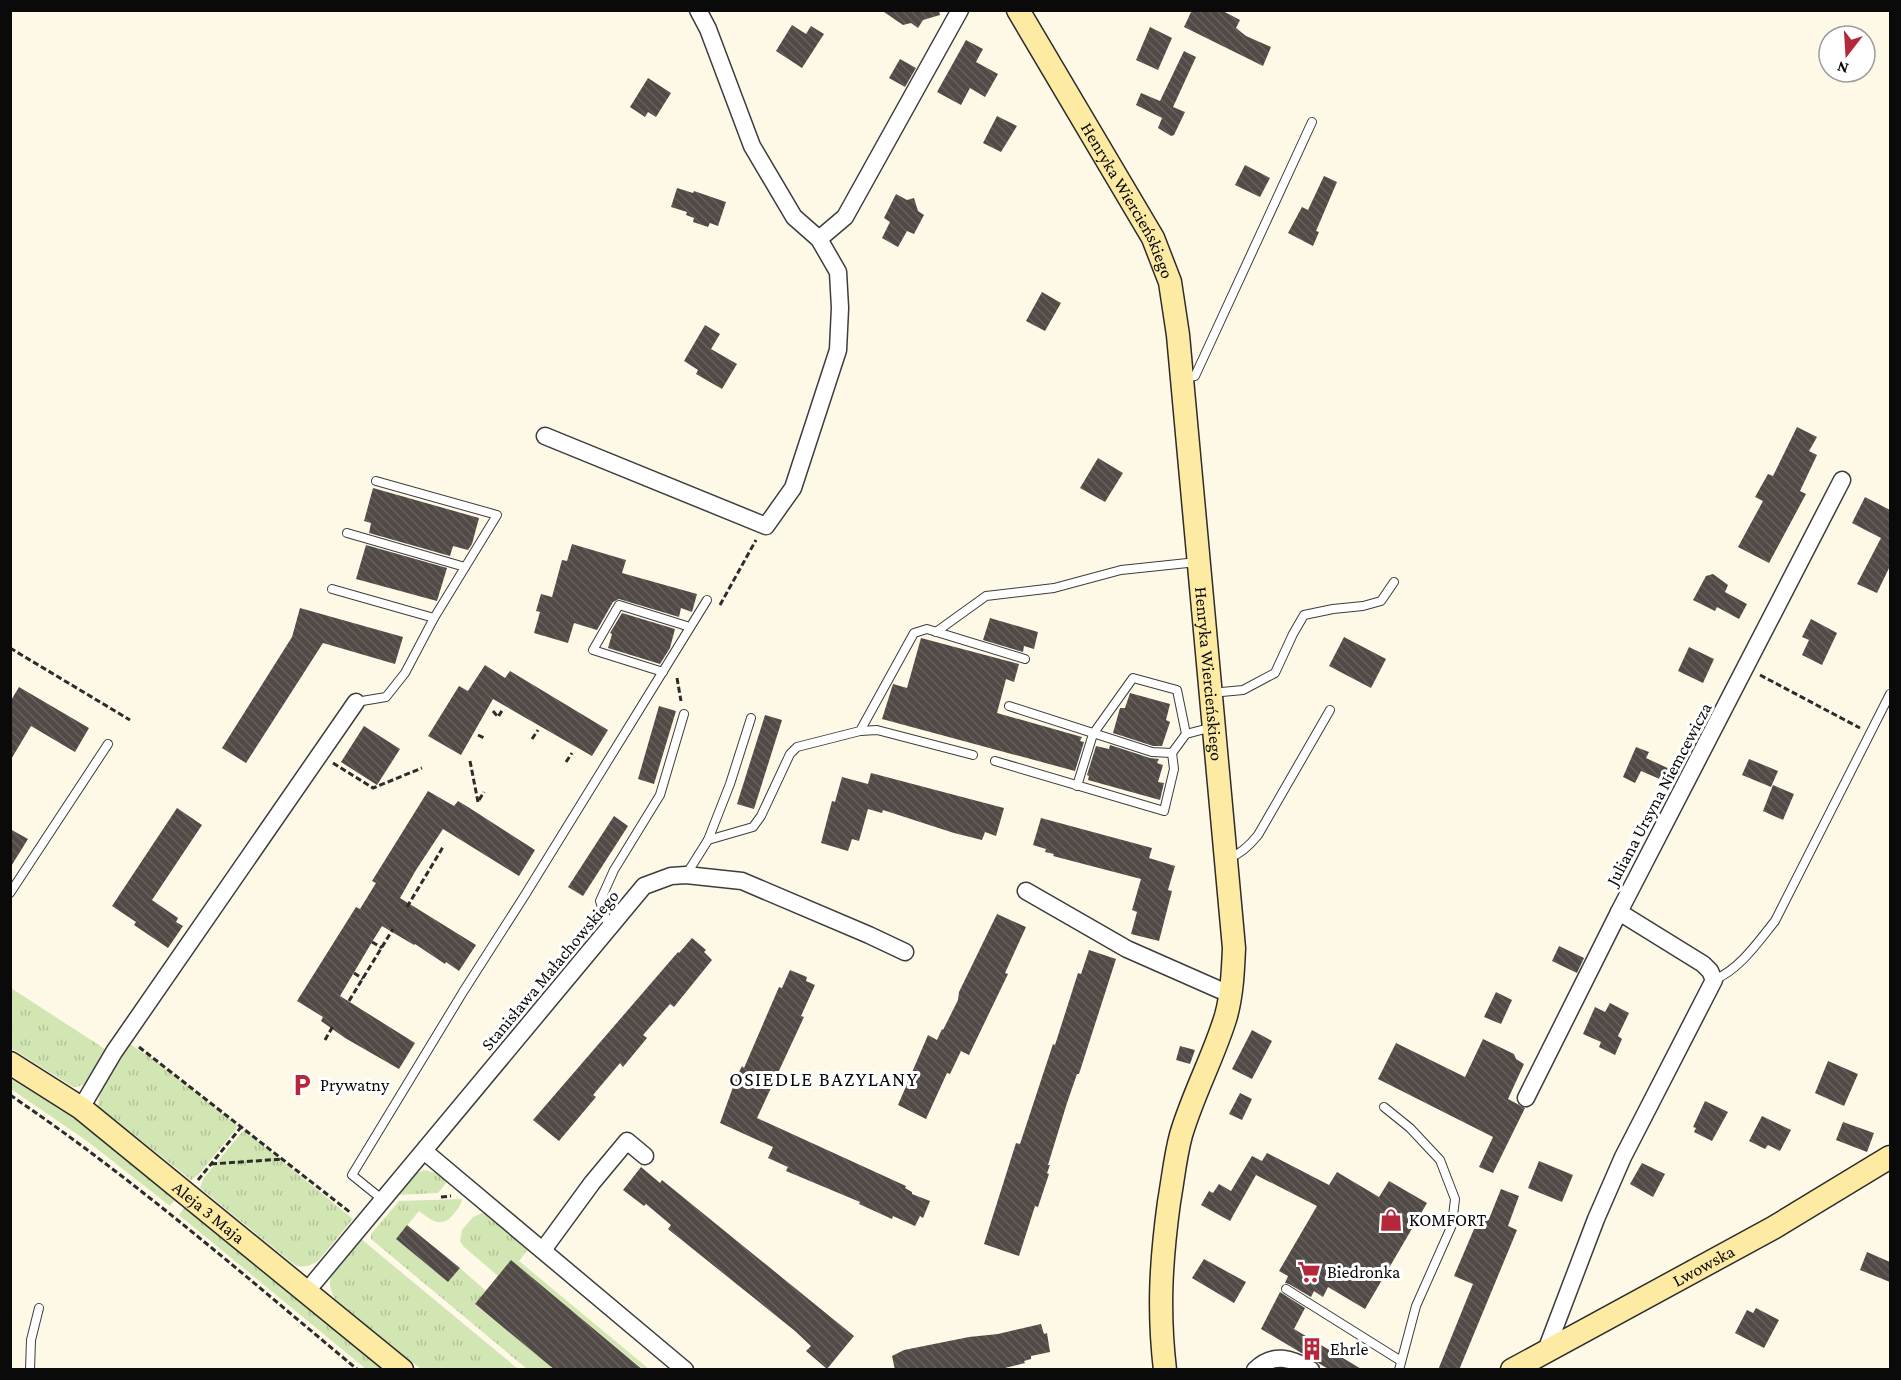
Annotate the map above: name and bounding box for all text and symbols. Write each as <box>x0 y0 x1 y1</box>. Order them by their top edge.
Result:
north arrow <box>1817 24 1877 84</box>
text: N <box>1835 58 1850 78</box>
street label: Henryka Wiercieńskiego <box>1077 119 1178 281</box>
street label: Henryka Wiercieńskiego <box>1191 586 1227 762</box>
street label: Juliana Ursyna Niemcewicza <box>1601 699 1716 891</box>
street label: Stanisława Małachowskiego <box>477 886 623 1054</box>
district label: OSIEDLE BAZYLANY <box>729 1068 919 1090</box>
parking icon: Prywatny <box>289 1072 315 1098</box>
place label: Prywatny <box>320 1075 390 1095</box>
street label: Aleja 3 Maja <box>169 1177 249 1248</box>
shop icon: KOMFORT <box>1378 1207 1404 1233</box>
place label: KOMFORT <box>1409 1210 1487 1230</box>
street label: Lwowska <box>1669 1241 1738 1291</box>
supermarket icon: Biedronka <box>1296 1259 1322 1285</box>
place label: Biedronka <box>1327 1262 1400 1282</box>
building icon: Ehrle <box>1299 1336 1325 1362</box>
place label: Ehrle <box>1330 1339 1368 1359</box>

